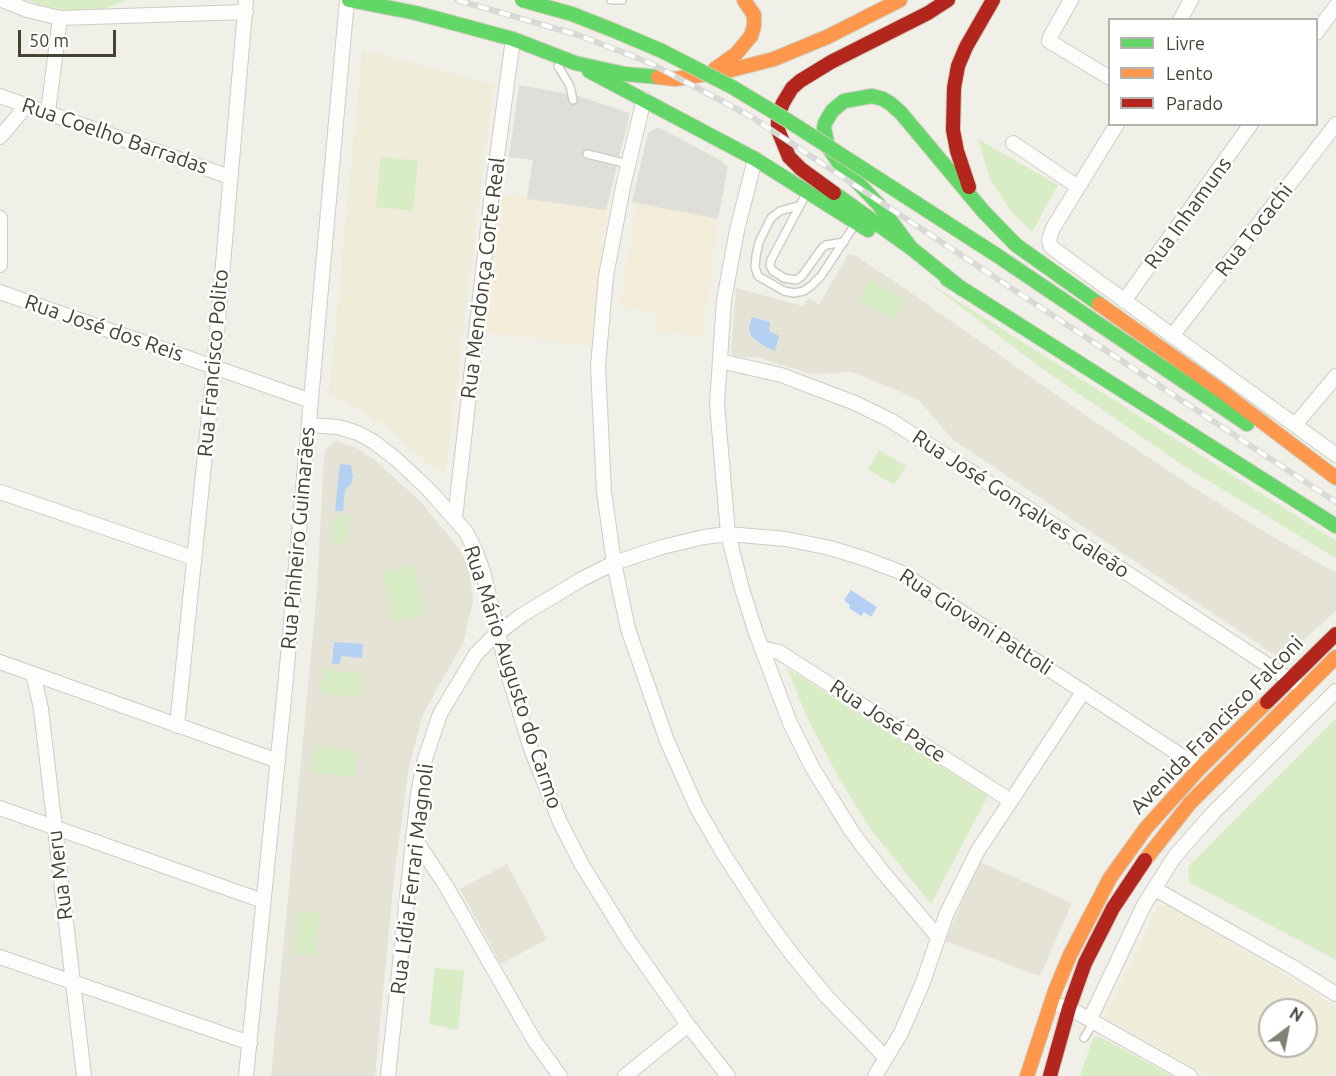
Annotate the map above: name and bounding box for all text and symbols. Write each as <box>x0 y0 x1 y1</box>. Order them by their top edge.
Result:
scale bar <box>21 18 118 56</box>
legend <box>1108 18 1318 126</box>
text: 50 m <box>29 30 69 50</box>
text: Livre <box>1166 33 1205 53</box>
text: Lento <box>1166 63 1213 83</box>
street label: Rua Coelho Barradas <box>19 92 211 180</box>
text: Parado <box>1166 93 1223 113</box>
street label: Rua Inhamuns <box>1139 152 1237 274</box>
street label: Rua Mendonça Corte Real <box>456 156 510 400</box>
street label: Rua Tocachi <box>1210 179 1298 281</box>
street label: Rua Francisco Polito <box>192 268 234 458</box>
street label: Rua José dos Reis <box>21 289 187 367</box>
street label: Rua José Gonçalves Galeão <box>908 424 1134 584</box>
street label: Rua Pinheiro Guimarães <box>276 426 320 650</box>
street label: Rua Mário Augusto do Carmo <box>458 542 568 812</box>
street label: Rua Giovani Pattoli <box>895 563 1057 681</box>
street label: Avenida Francisco Falconi <box>1125 631 1309 819</box>
street label: Rua José Pace <box>825 674 951 768</box>
street label: Rua Lídia Ferrari Magnoli <box>385 762 439 996</box>
street label: Rua Meru <box>42 829 78 921</box>
north arrow <box>1258 998 1318 1058</box>
text: N <box>1287 1004 1306 1025</box>

